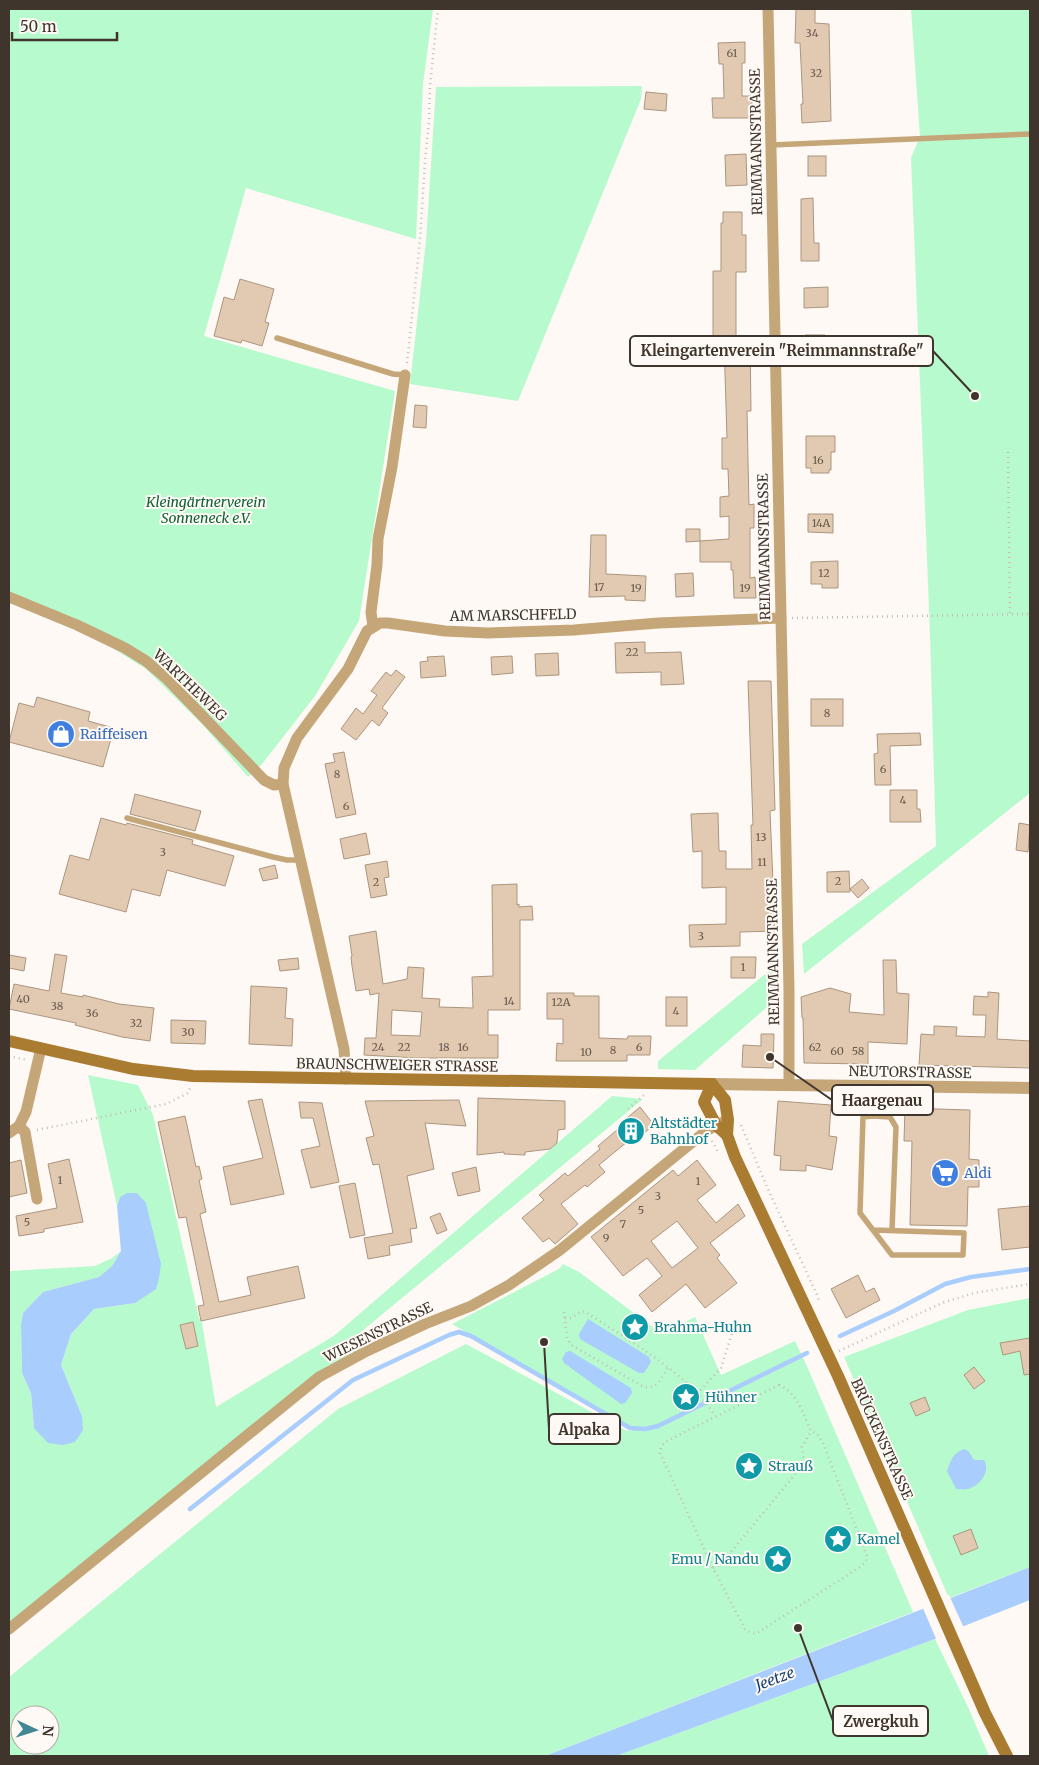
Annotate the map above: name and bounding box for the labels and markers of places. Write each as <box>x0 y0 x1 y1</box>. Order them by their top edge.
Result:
callout: Kleingartenverein "Reimmannstraße" <box>630 336 933 366</box>
shop icon: Raiffeisen <box>46 719 76 749</box>
place label: Raiffeisen <box>80 725 148 743</box>
callout: Haargenau <box>832 1085 933 1115</box>
place label: Altstädter Bahnhof <box>649 1114 717 1148</box>
building icon: Altstädter Bahnhof <box>616 1116 646 1146</box>
supermarket icon: Aldi <box>930 1158 960 1188</box>
place label: Aldi <box>963 1164 992 1182</box>
place icon: Brahma-Huhn <box>620 1312 650 1342</box>
place label: Brahma-Huhn <box>654 1318 752 1336</box>
place icon: Hühner <box>671 1382 701 1412</box>
place label: Hühner <box>705 1388 757 1406</box>
callout: Alpaka <box>549 1414 620 1444</box>
place icon: Strauß <box>734 1451 764 1481</box>
place label: Strauß <box>768 1457 813 1475</box>
place icon: Kamel <box>823 1524 853 1554</box>
place label: Kamel <box>857 1530 901 1548</box>
place icon: Emu / Nandu <box>763 1544 793 1574</box>
place label: Emu / Nandu <box>671 1550 759 1568</box>
callout: Zwergkuh <box>833 1706 928 1736</box>

